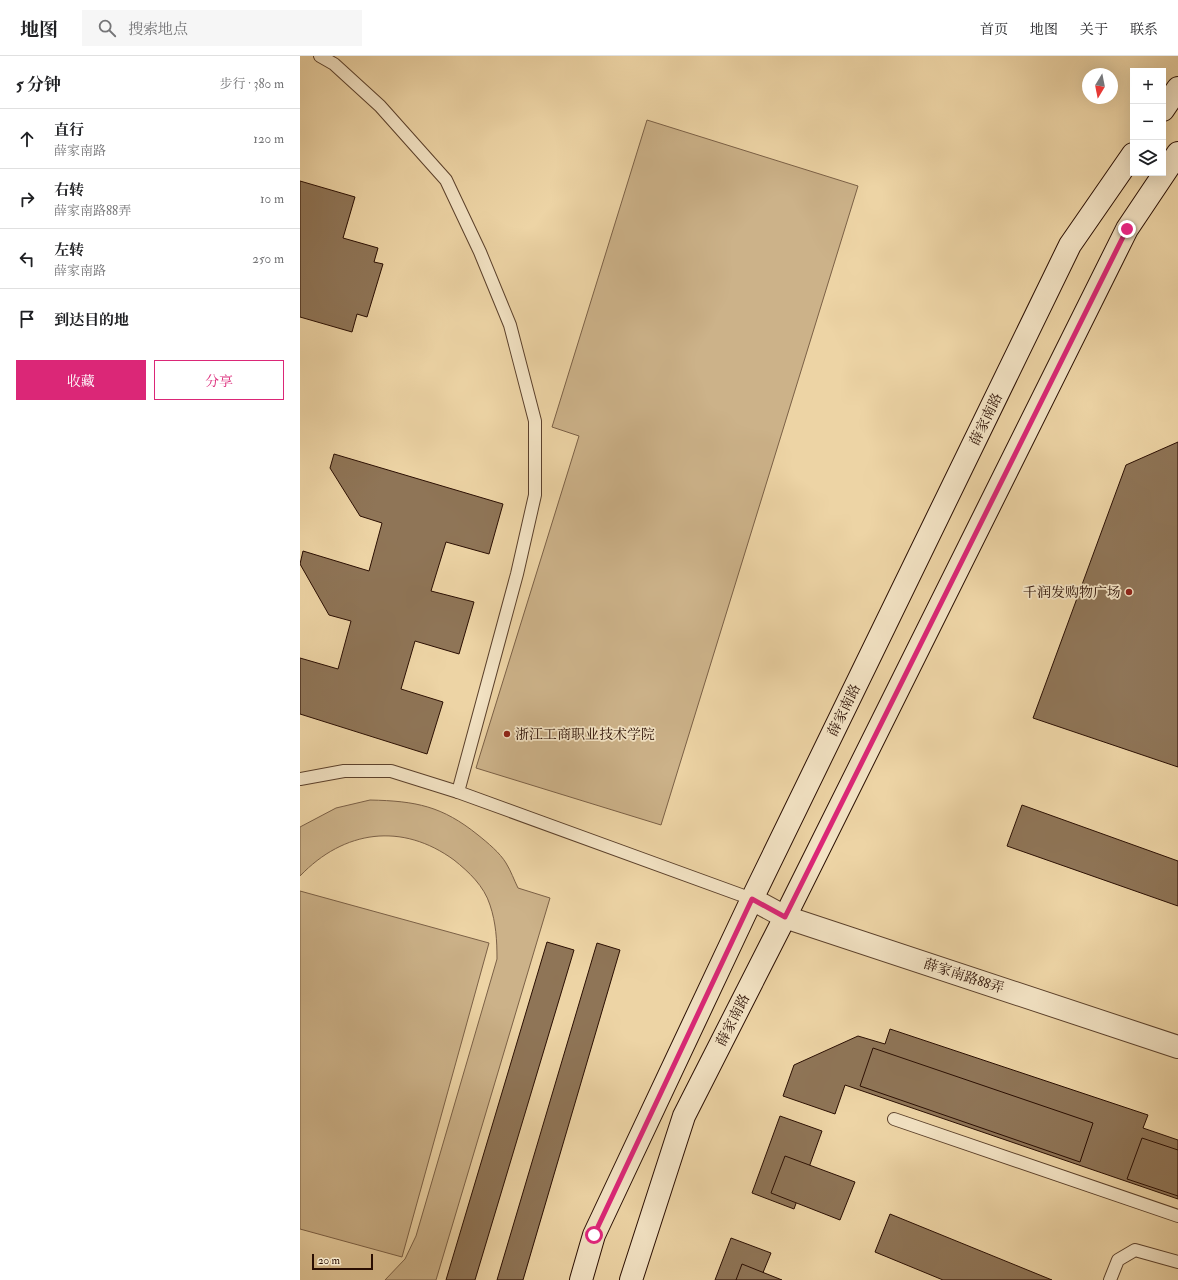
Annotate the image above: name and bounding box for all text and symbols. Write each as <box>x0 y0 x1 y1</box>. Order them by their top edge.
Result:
search box <box>82 10 362 46</box>
icon: search <box>96 17 118 39</box>
text: 地图 <box>20 18 58 42</box>
text: 搜索地点 <box>128 20 188 39</box>
text: 首页 <box>980 21 1008 38</box>
text: 地图 <box>1030 21 1058 38</box>
text: 关于 <box>1080 21 1108 38</box>
text: 联系 <box>1130 21 1158 38</box>
north arrow <box>1082 68 1118 104</box>
map controls <box>1130 68 1166 176</box>
button: + <box>1130 68 1166 104</box>
text: 5 分钟 <box>16 74 61 95</box>
text: 步行 · 380 m <box>219 76 284 92</box>
button: − <box>1130 104 1166 140</box>
text: 直行 <box>54 121 84 140</box>
icon: ahead <box>16 128 38 150</box>
text: 120 m <box>253 131 284 147</box>
button: layers <box>1130 140 1166 176</box>
text: 薛家南路 <box>54 143 106 159</box>
text: 右转 <box>54 181 84 200</box>
icon: right <box>16 188 38 210</box>
text: 10 m <box>260 191 284 207</box>
text: 薛家南路88弄 <box>54 203 131 219</box>
route end <box>1118 220 1136 238</box>
text: 左转 <box>54 241 84 260</box>
icon: left <box>16 248 38 270</box>
text: 250 m <box>252 251 284 267</box>
text: 薛家南路 <box>54 263 106 279</box>
icon: arrive <box>16 308 38 330</box>
text: 到达目的地 <box>54 311 129 330</box>
button: 收藏 <box>16 360 146 400</box>
button: 分享 <box>154 360 284 400</box>
street label: 薛家南路 <box>966 390 1006 448</box>
place label: 千润发购物广场 <box>1023 584 1121 601</box>
marker: 千润发购物广场 <box>1124 587 1134 597</box>
street label: 薛家南路 <box>824 681 864 739</box>
place label: 浙江工商职业技术学院 <box>515 726 655 743</box>
marker: 浙江工商职业技术学院 <box>502 729 512 739</box>
street label: 薛家南路88弄 <box>922 955 1006 997</box>
street label: 薛家南路 <box>713 991 753 1049</box>
route start <box>585 1226 603 1244</box>
scale bar <box>312 1252 373 1271</box>
text: 20 m <box>318 1254 340 1267</box>

